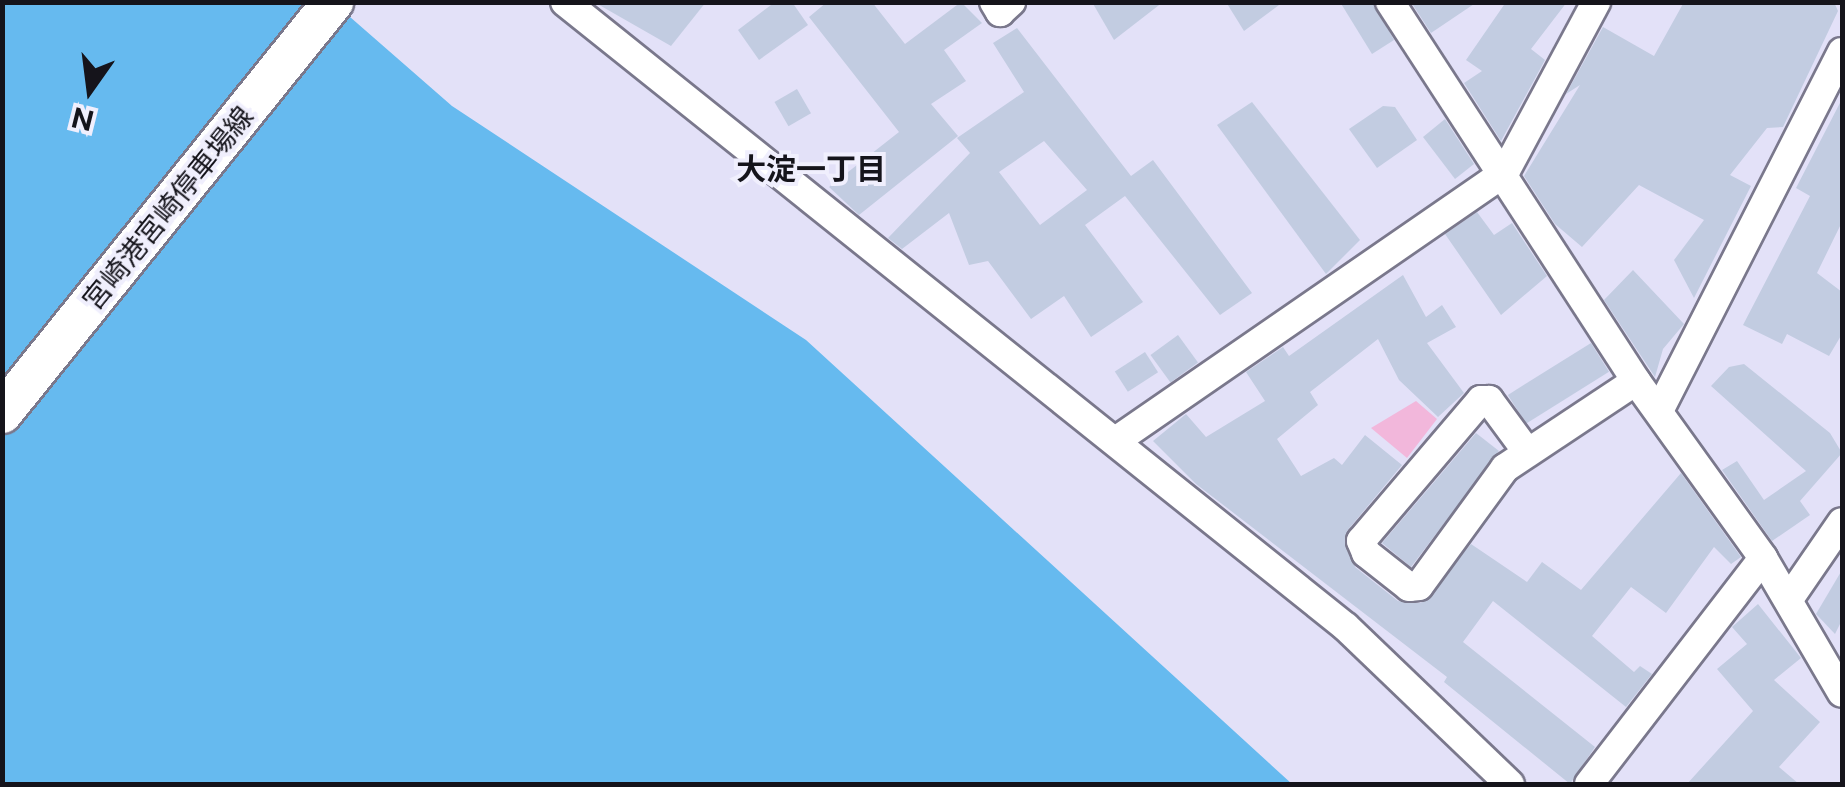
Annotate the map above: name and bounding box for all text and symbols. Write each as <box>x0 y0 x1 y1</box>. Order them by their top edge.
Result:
north arrow <box>40 40 140 140</box>
street label: 宮崎港宮崎停車場線 <box>76 100 260 316</box>
text: N <box>68 101 97 138</box>
district label: 大淀一丁目 <box>736 151 886 187</box>

